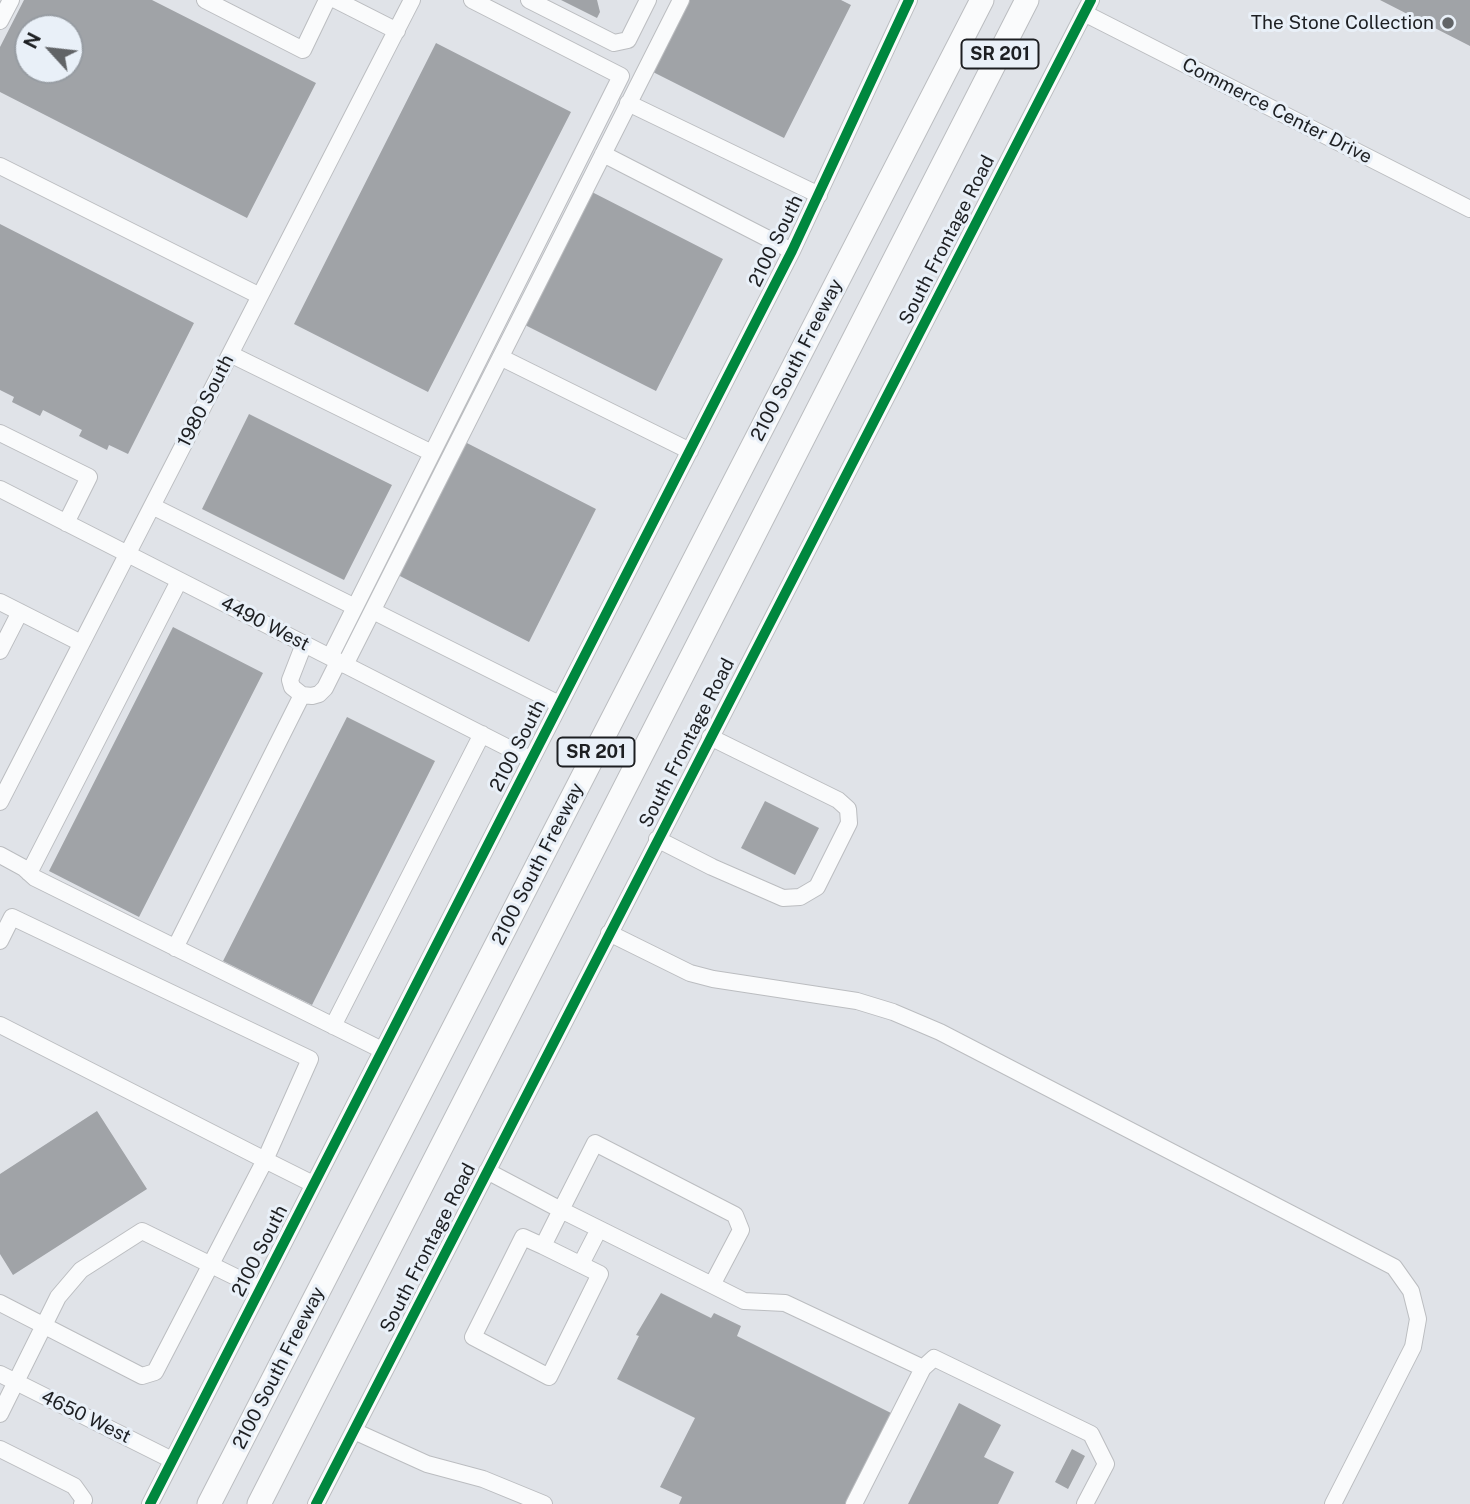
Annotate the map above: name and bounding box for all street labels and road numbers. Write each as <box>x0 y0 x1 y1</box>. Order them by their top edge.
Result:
road number: SR 201 <box>962 40 1038 68</box>
street label: Commerce Center Drive <box>1178 53 1376 169</box>
street label: South Frontage Road <box>894 152 1000 328</box>
street label: 2100 South <box>744 191 808 291</box>
street label: 2100 South Freeway <box>746 275 848 445</box>
street label: 1980 South <box>173 351 239 451</box>
street label: 4490 West <box>217 592 313 656</box>
street label: South Frontage Road <box>634 655 740 831</box>
street label: 2100 South <box>485 696 551 796</box>
road number: SR 201 <box>558 738 634 766</box>
street label: 2100 South Freeway <box>487 779 589 949</box>
street label: South Frontage Road <box>375 1160 481 1336</box>
street label: 2100 South <box>227 1201 293 1301</box>
street label: 2100 South Freeway <box>228 1283 330 1453</box>
street label: 4650 West <box>37 1386 135 1448</box>

